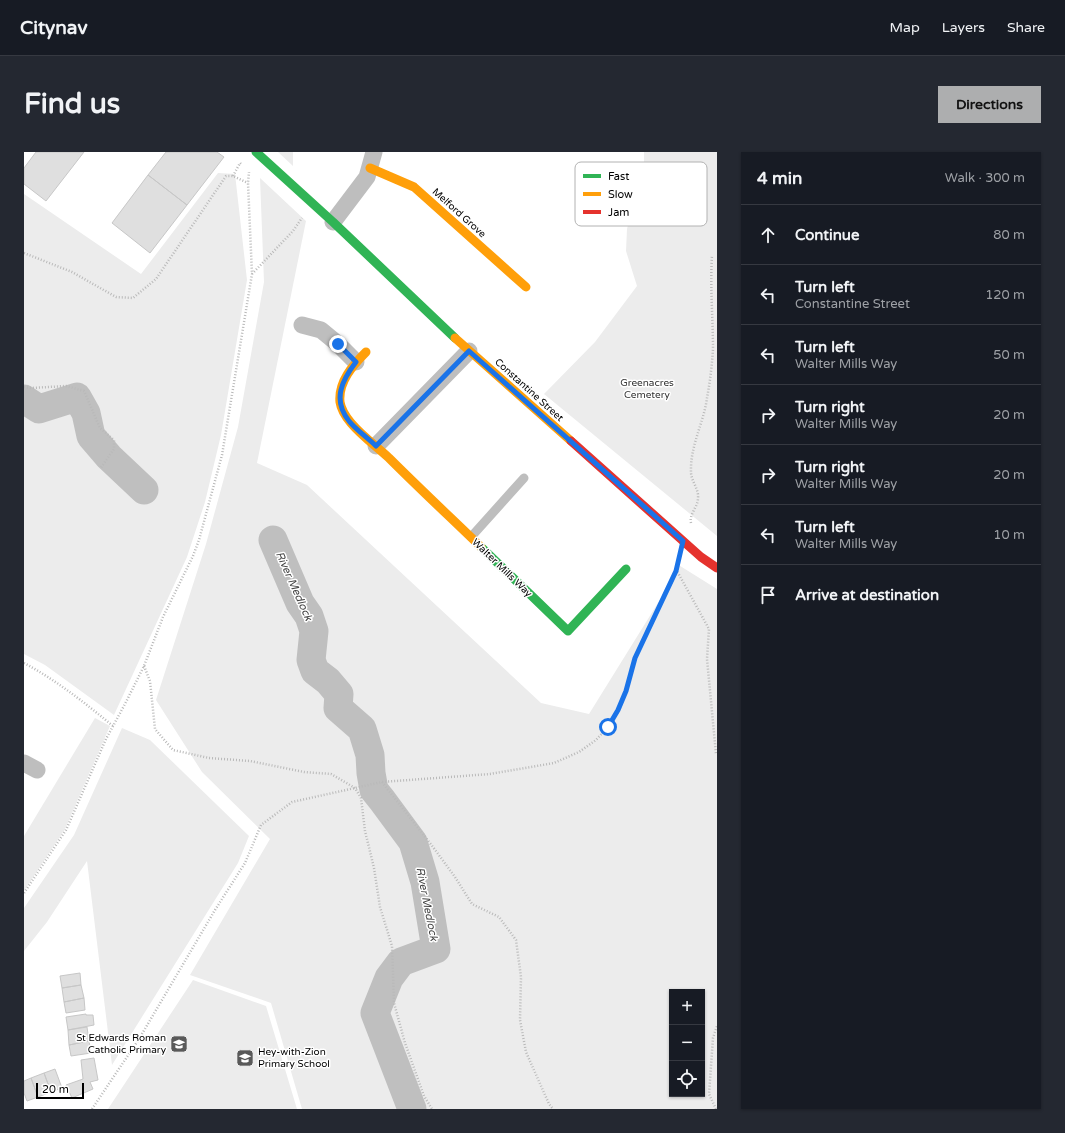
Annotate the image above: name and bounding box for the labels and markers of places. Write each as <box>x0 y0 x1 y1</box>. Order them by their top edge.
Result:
place label: St Edwards Roman Catholic Primary <box>76 1032 167 1056</box>
school or university icon: St Edwards Roman Catholic Primary <box>169 1034 189 1054</box>
place label: Hey-with-Zion Primary School <box>258 1046 330 1070</box>
school or university icon: Hey-with-Zion Primary School <box>235 1048 255 1068</box>

